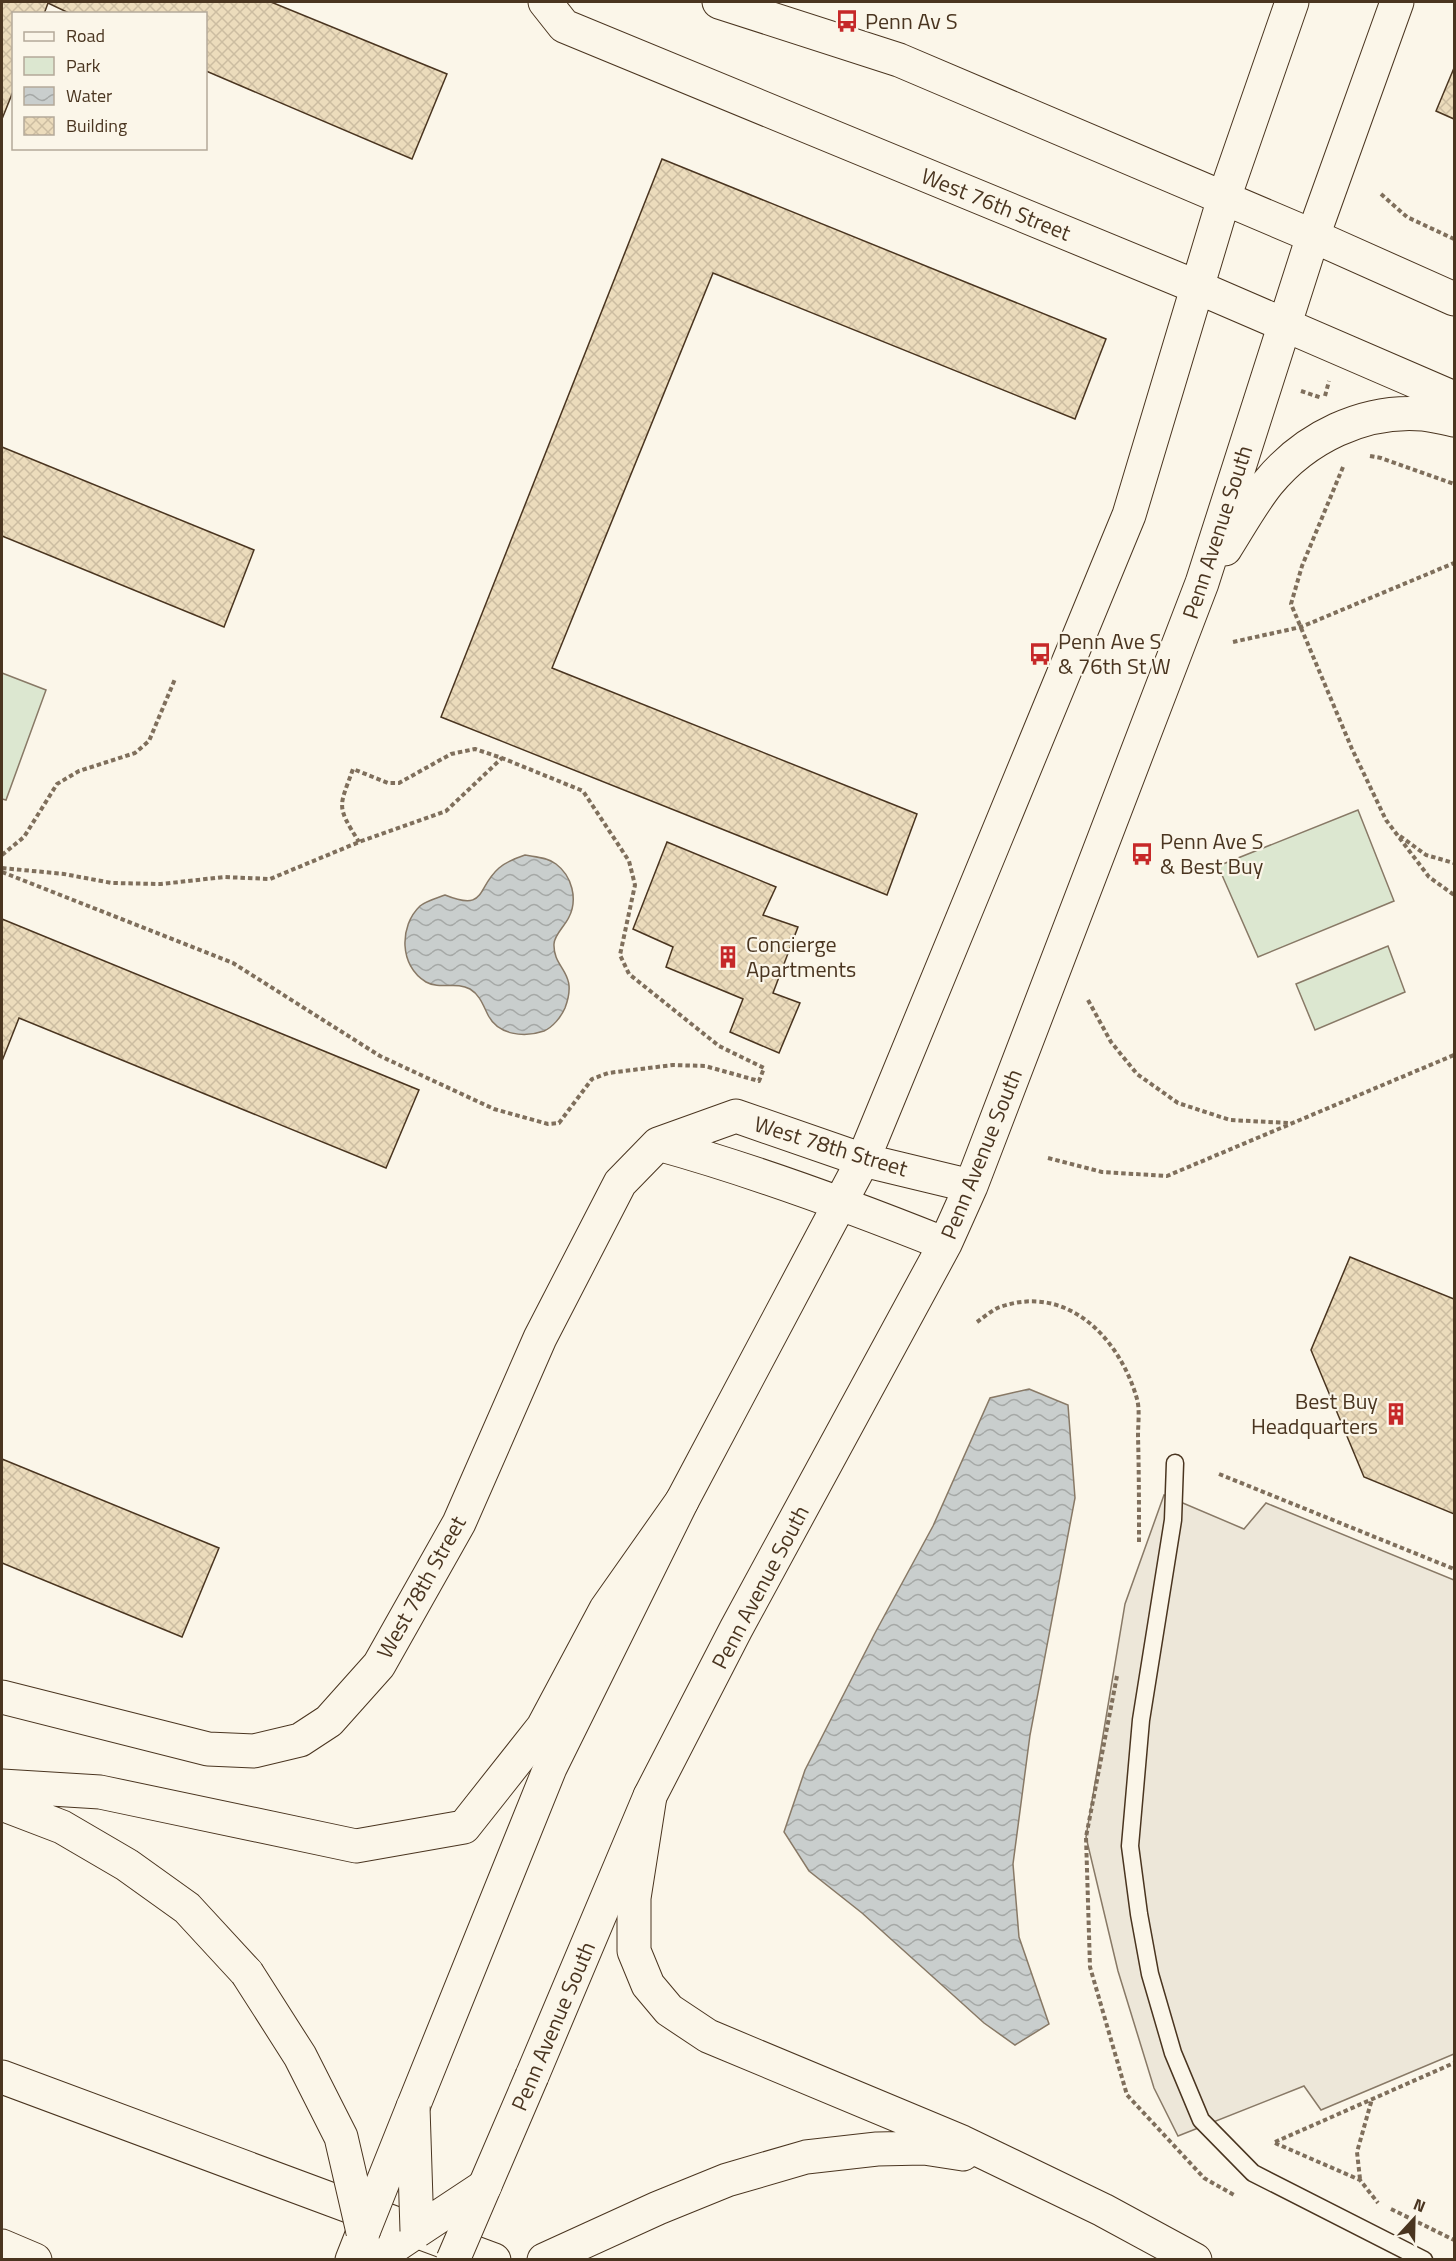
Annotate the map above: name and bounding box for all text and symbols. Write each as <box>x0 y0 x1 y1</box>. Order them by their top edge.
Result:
place label: Penn Av S <box>865 4 958 38</box>
bus stop icon: Penn Av S <box>834 8 860 34</box>
legend <box>12 12 207 150</box>
text: Road <box>66 22 105 49</box>
text: Park <box>66 52 101 79</box>
text: Water <box>66 82 112 109</box>
text: Building <box>66 112 127 139</box>
street label: West 76th Street <box>916 159 1076 250</box>
street label: Penn Avenue South <box>1173 441 1261 623</box>
place label: Penn Ave S & 76th St W <box>1058 624 1171 683</box>
bus stop icon: Penn Ave S & 76th St W <box>1027 641 1053 667</box>
place label: Penn Ave S & Best Buy <box>1160 824 1264 883</box>
bus stop icon: Penn Ave S & Best Buy <box>1129 841 1155 867</box>
place label: Concierge Apartments <box>746 927 856 986</box>
building icon: Concierge Apartments <box>715 944 741 970</box>
street label: Penn Avenue South <box>931 1064 1031 1244</box>
street label: West 78th Street <box>750 1107 912 1186</box>
place label: Best Buy Headquarters <box>1251 1384 1378 1443</box>
building icon: Best Buy Headquarters <box>1383 1401 1409 1427</box>
street label: Penn Avenue South <box>703 1499 817 1675</box>
street label: West 78th Street <box>368 1509 474 1665</box>
street label: Penn Avenue South <box>502 1936 604 2116</box>
north arrow <box>1384 2189 1444 2249</box>
text: N <box>1410 2192 1429 2218</box>

